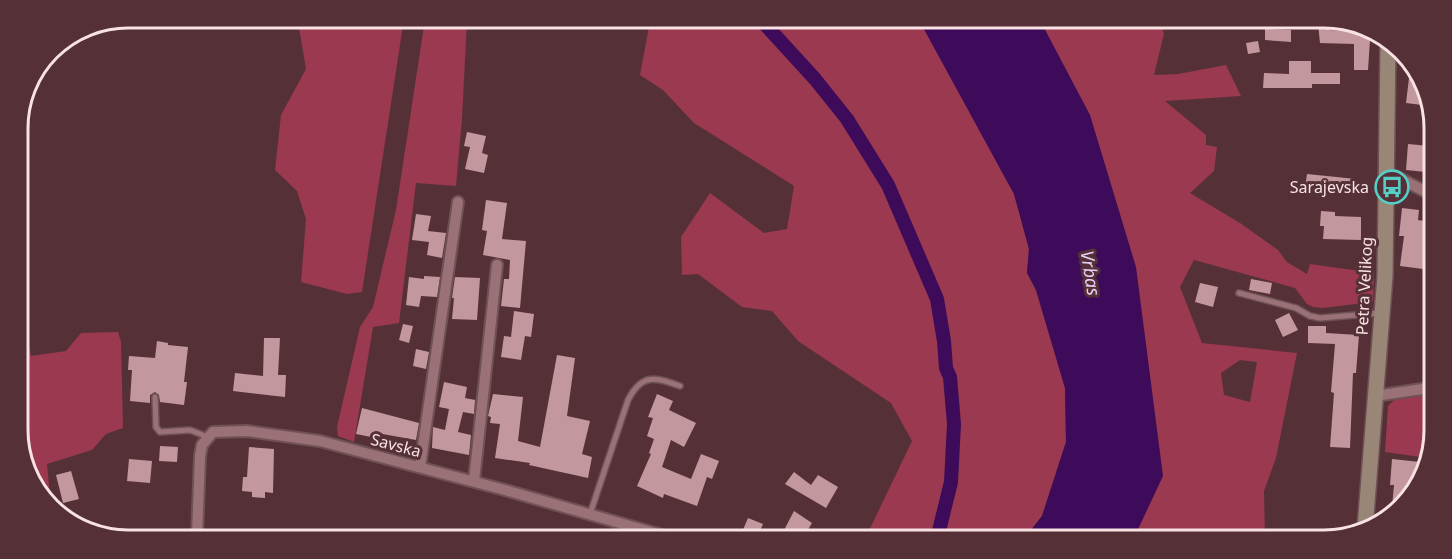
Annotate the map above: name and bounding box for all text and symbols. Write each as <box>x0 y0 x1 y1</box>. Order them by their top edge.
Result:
bus stop icon: Sarajevska <box>1374 169 1410 205</box>
place label: Sarajevska <box>1290 176 1369 198</box>
street label: Petra Velikog <box>1350 236 1378 336</box>
water label: Vrbas <box>1076 249 1106 297</box>
street label: Savska <box>368 428 424 462</box>

